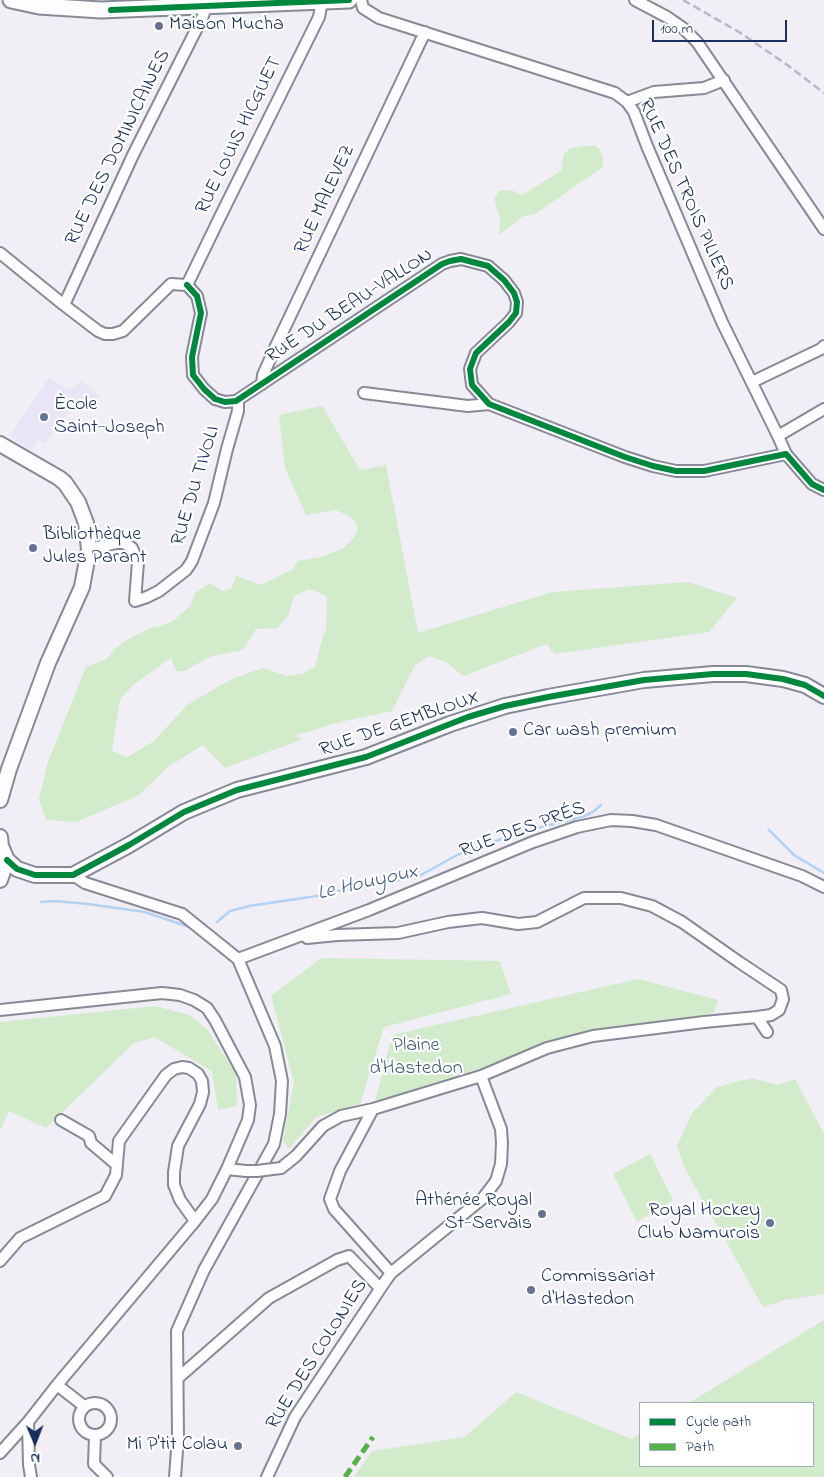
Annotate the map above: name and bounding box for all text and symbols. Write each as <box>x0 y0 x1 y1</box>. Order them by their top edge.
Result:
scale bar <box>654 10 789 42</box>
place label: Maison Mucha <box>169 14 284 38</box>
text: 100 m <box>660 18 693 40</box>
marker: Maison Mucha <box>153 20 165 32</box>
street label: RUE DES DOMINICAINES <box>61 46 177 250</box>
street label: RUE LOUIS HICGUET <box>192 53 288 219</box>
street label: RUE DES TROIS PILIERS <box>632 96 738 294</box>
street label: RUE MALEVEZ <box>290 142 362 258</box>
street label: RUE DU BEAU-VALLON <box>262 244 438 370</box>
place label: Ècole Saint-Joseph <box>54 394 164 441</box>
marker: Ècole Saint-Joseph <box>38 411 50 423</box>
street label: RUE DU TIVOLI <box>167 423 227 549</box>
place label: Bibliothèque Jules Parant <box>43 524 146 571</box>
marker: Bibliothèque Jules Parant <box>27 542 39 554</box>
street label: RUE DE GEMBLOUX <box>317 686 483 764</box>
place label: Car wash premium <box>523 720 677 744</box>
marker: Car wash premium <box>507 726 519 738</box>
street label: RUE DES PRÉS <box>457 797 589 865</box>
water label: Le Houyoux <box>315 860 421 908</box>
park label: Plaine d'Hastedon <box>369 1035 463 1082</box>
place label: Athénée Royal St-Servais <box>415 1190 532 1237</box>
place label: Royal Hockey Club Namurois <box>637 1200 760 1247</box>
marker: Athénée Royal St-Servais <box>536 1208 548 1220</box>
marker: Royal Hockey Club Namurois <box>764 1217 776 1229</box>
place label: Commissariat d'Hastedon <box>541 1266 655 1313</box>
street label: RUE DES COLONIES <box>262 1275 374 1435</box>
marker: Commissariat d'Hastedon <box>525 1284 537 1296</box>
legend <box>639 1402 814 1467</box>
text: Cycle path <box>686 1411 751 1433</box>
north arrow <box>10 1417 60 1467</box>
place label: Mi P'tit Colau <box>126 1434 228 1458</box>
text: Path <box>686 1436 714 1458</box>
marker: Mi P'tit Colau <box>232 1440 244 1452</box>
text: N <box>30 1447 40 1468</box>

